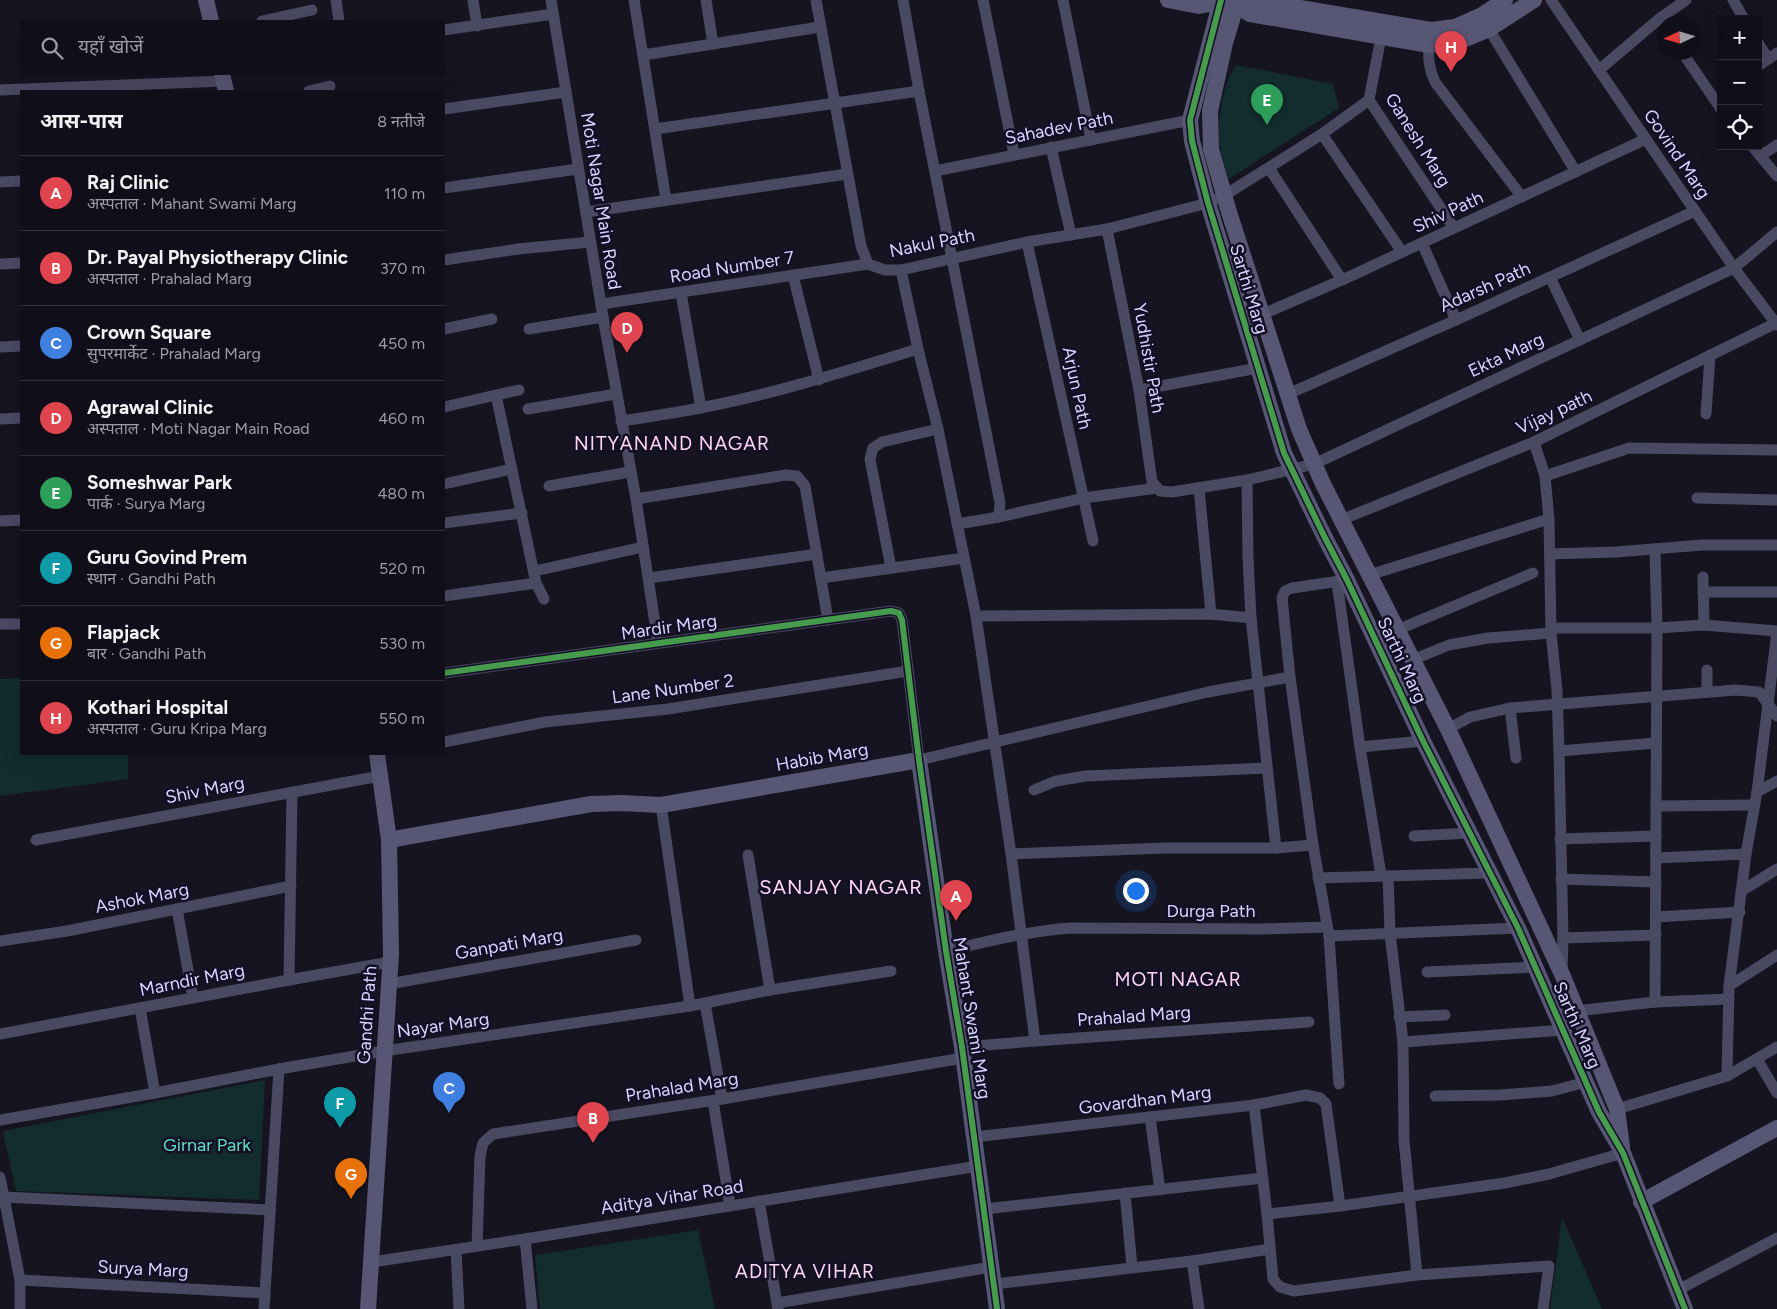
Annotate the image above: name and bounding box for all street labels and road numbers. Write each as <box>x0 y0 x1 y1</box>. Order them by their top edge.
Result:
street label: Ganesh Marg <box>1380 89 1456 191</box>
street label: Govind Marg <box>1639 105 1715 203</box>
street label: Sahadev Path <box>1003 107 1115 149</box>
street label: Moti Nagar Main Road <box>576 111 626 291</box>
street label: Shiv Path <box>1409 186 1487 238</box>
street label: Nakul Path <box>887 224 977 262</box>
street label: Sarthi Marg <box>1225 241 1273 337</box>
street label: Road Number 7 <box>668 246 796 288</box>
street label: Adarsh Path <box>1436 257 1534 317</box>
street label: Yudhistir Path <box>1128 301 1170 415</box>
street label: Ekta Marg <box>1465 328 1547 382</box>
street label: Arjun Path <box>1058 345 1096 431</box>
street label: Vijay path <box>1513 385 1595 439</box>
street label: Mardir Marg <box>620 609 718 645</box>
street label: Sarthi Marg <box>1372 613 1432 707</box>
street label: Lane Number 2 <box>611 670 735 708</box>
street label: Habib Marg <box>774 738 870 776</box>
street label: Shiv Marg <box>164 772 246 808</box>
street label: Ashok Marg <box>93 878 191 918</box>
street label: Durga Path <box>1167 900 1255 922</box>
street label: Ganpati Marg <box>453 924 565 964</box>
street label: Mahant Swami Marg <box>948 935 996 1101</box>
street label: Marndir Marg <box>137 959 247 1001</box>
street label: Gandhi Path <box>353 965 381 1065</box>
street label: Sarthi Marg <box>1548 978 1606 1072</box>
street label: Prahalad Marg <box>1076 1001 1192 1031</box>
street label: Nayar Marg <box>395 1008 491 1042</box>
street label: Prahalad Marg <box>624 1067 740 1107</box>
street label: Govardhan Marg <box>1077 1081 1213 1119</box>
street label: Aditya Vihar Road <box>599 1175 745 1219</box>
street label: Surya Marg <box>97 1256 189 1282</box>

